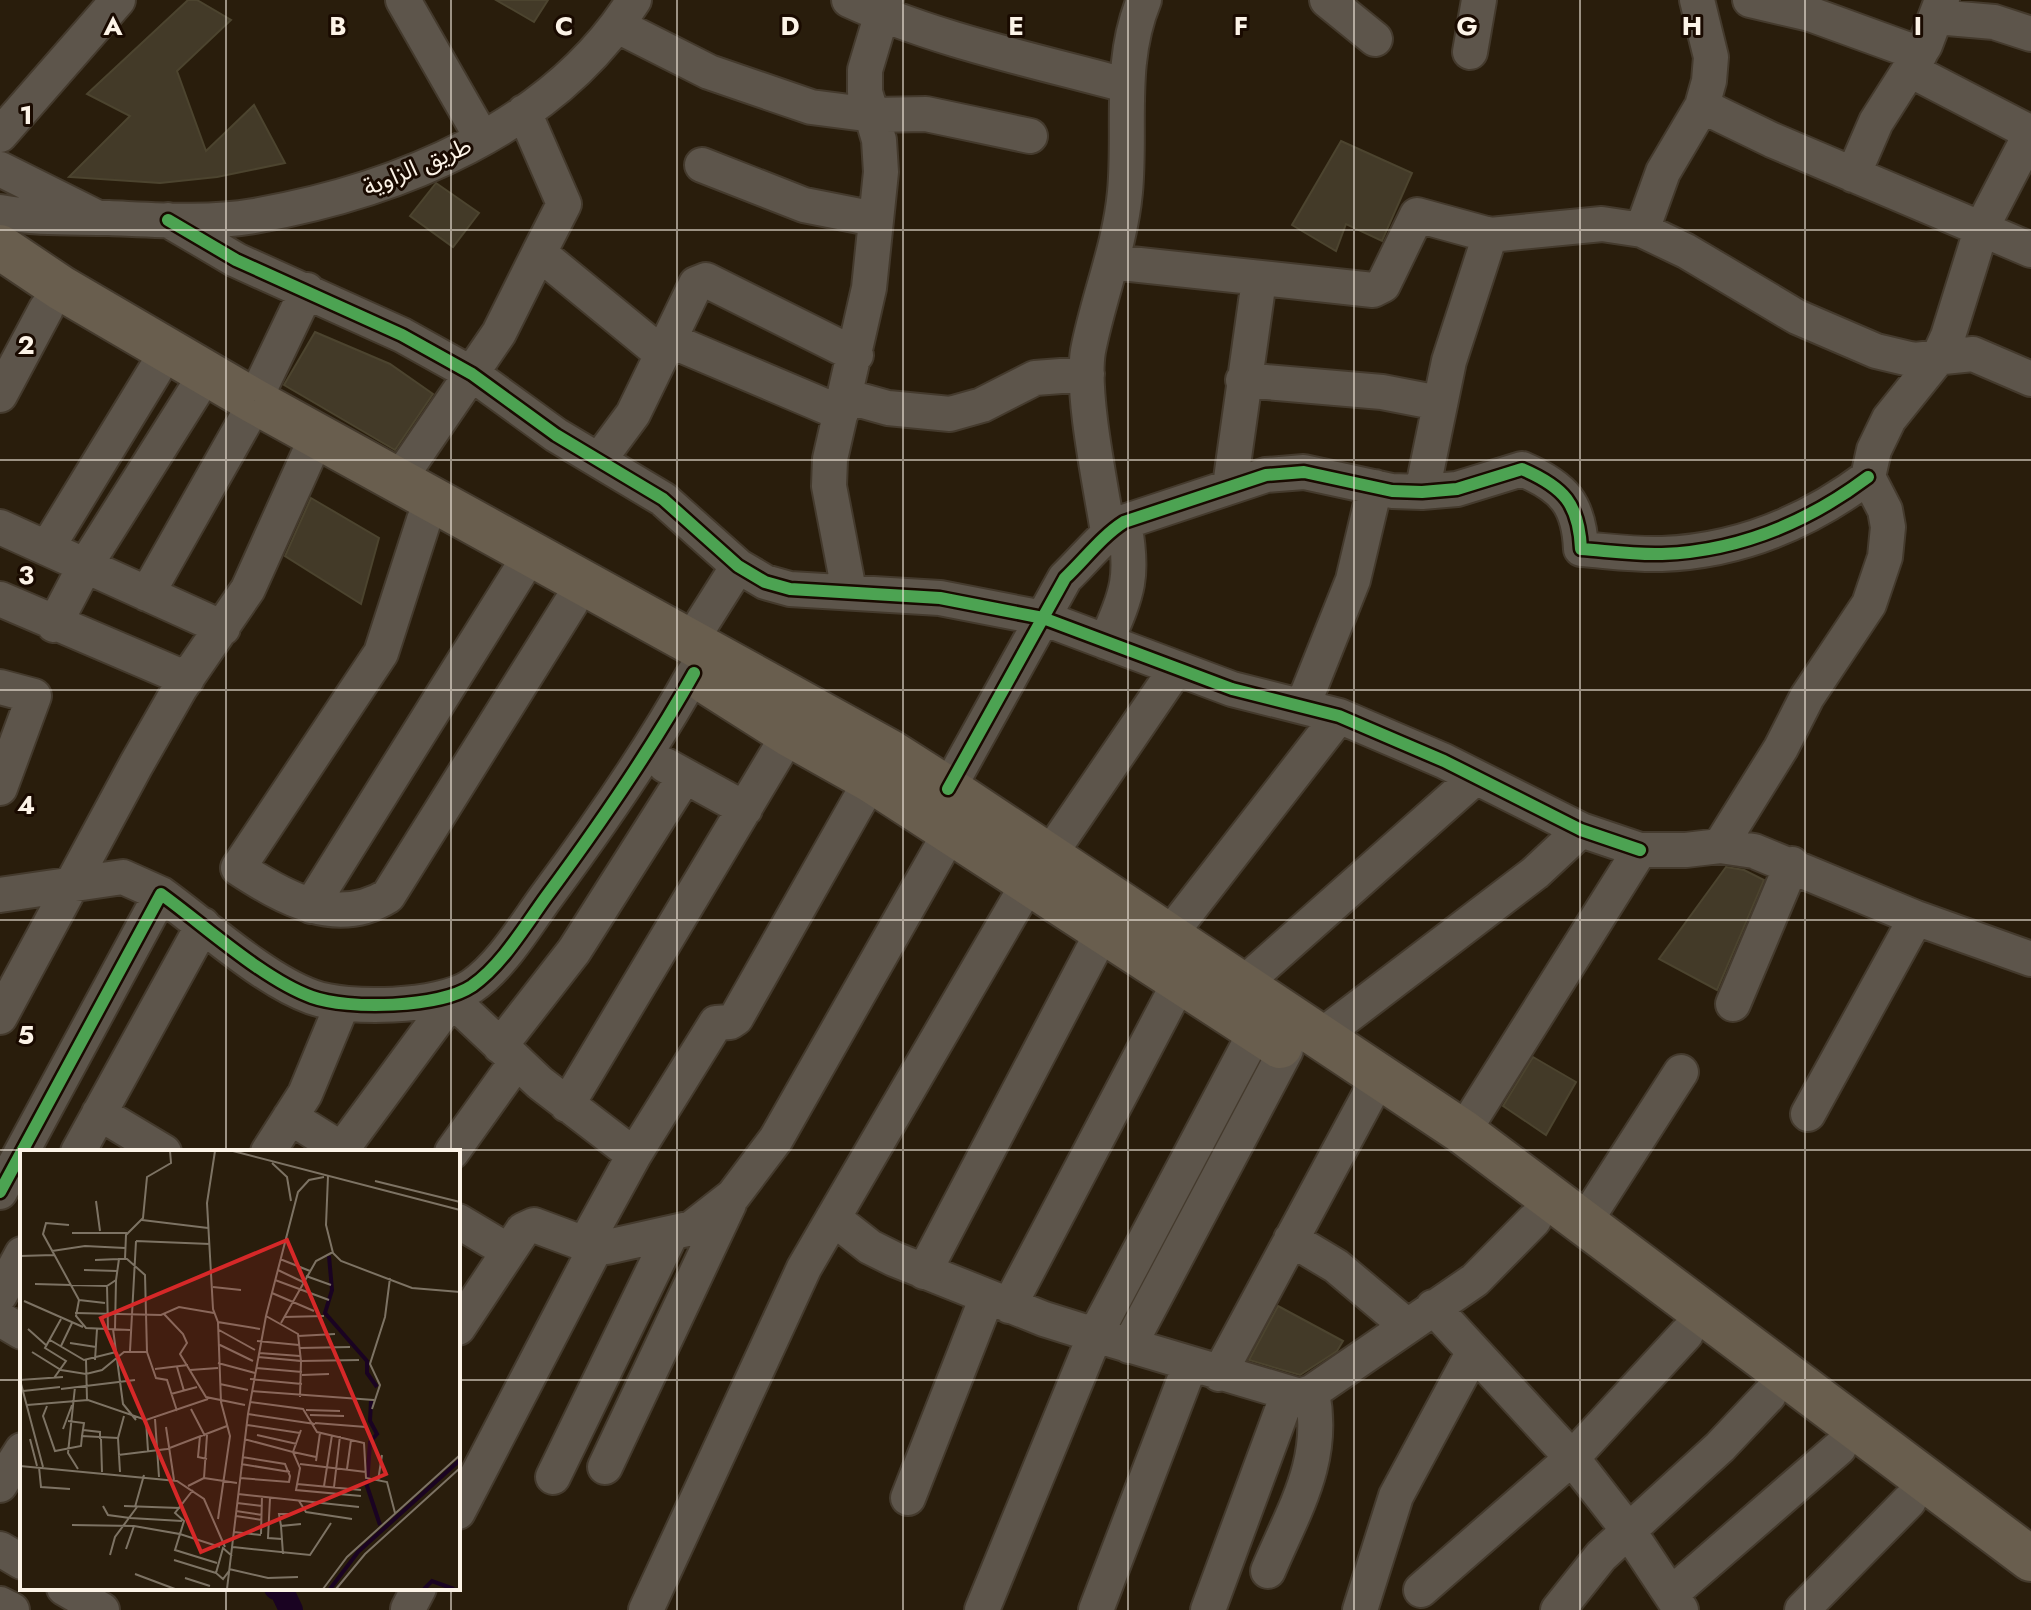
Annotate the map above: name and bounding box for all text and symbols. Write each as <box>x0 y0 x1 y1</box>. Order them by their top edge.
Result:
text: A <box>102 7 123 45</box>
text: B <box>329 7 347 45</box>
text: C <box>555 7 573 45</box>
text: D <box>780 7 800 45</box>
text: E <box>1008 7 1024 45</box>
text: F <box>1234 7 1248 45</box>
text: G <box>1456 7 1478 45</box>
text: H <box>1682 7 1702 45</box>
text: I <box>1914 7 1922 45</box>
text: 1 <box>19 96 33 134</box>
street label: طريق الزاوية <box>357 127 477 205</box>
text: 2 <box>17 326 35 364</box>
text: 3 <box>18 556 34 594</box>
text: 4 <box>17 786 35 824</box>
text: 5 <box>18 1016 34 1054</box>
inset map <box>20 1150 460 1590</box>

